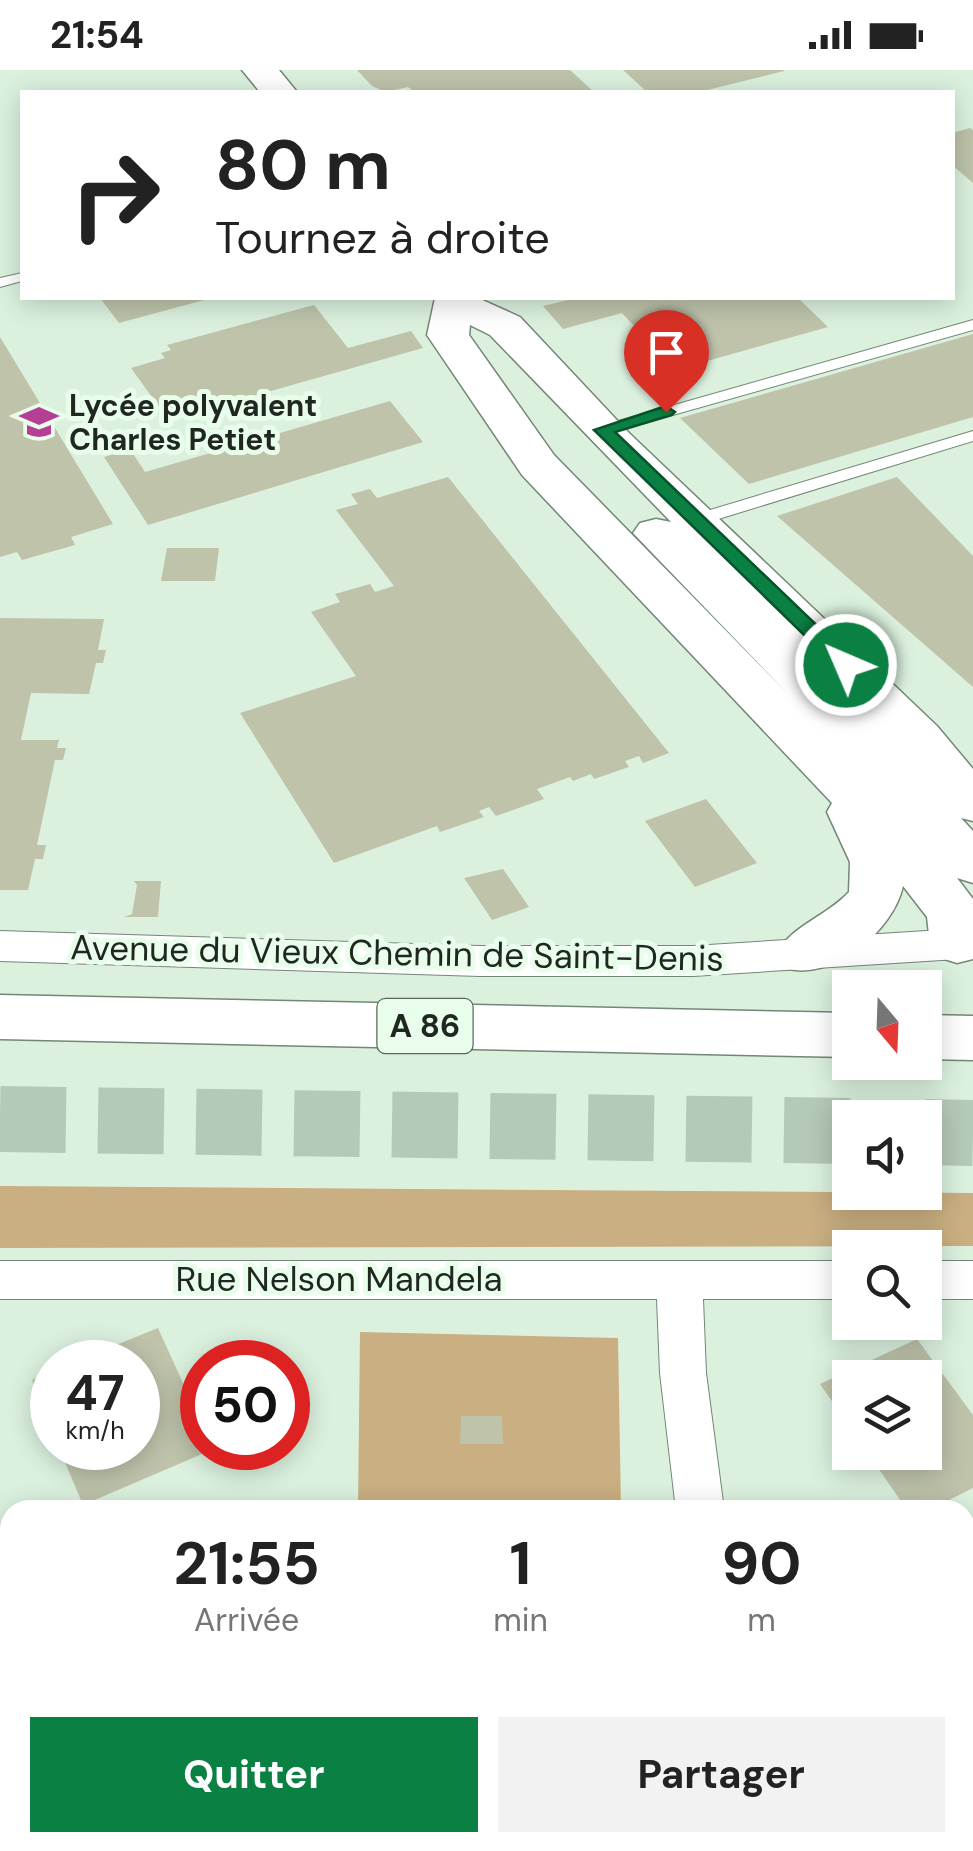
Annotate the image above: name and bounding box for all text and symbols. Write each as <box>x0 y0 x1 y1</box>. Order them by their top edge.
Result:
text: 21:54 <box>50 10 144 60</box>
text: 80 m <box>215 120 391 211</box>
icon: right <box>50 130 180 260</box>
text: Tournez à droite <box>215 208 550 267</box>
pin <box>624 310 709 413</box>
icon: arrive <box>639 325 694 380</box>
place label: Lycée polyvalent Charles Petiet <box>69 386 317 459</box>
school or university icon: Lycée polyvalent Charles Petiet <box>18 401 60 443</box>
position arrow <box>794 613 898 717</box>
street label: Avenue du Vieux Chemin de Saint-Denis <box>70 924 724 982</box>
north arrow <box>832 970 942 1080</box>
map controls <box>832 970 942 1470</box>
road number: A 86 <box>378 999 472 1053</box>
button: sound <box>832 1100 942 1210</box>
button: search <box>832 1230 942 1340</box>
street label: Rue Nelson Mandela <box>176 1256 502 1302</box>
speed limit sign: 50 <box>180 1340 310 1470</box>
text: 47 <box>65 1360 125 1426</box>
button: layers <box>832 1360 942 1470</box>
text: km/h <box>65 1414 125 1447</box>
text: 21:55 <box>173 1524 320 1603</box>
text: 1 <box>510 1524 531 1603</box>
text: 90 <box>721 1524 802 1603</box>
text: Arrivée <box>194 1599 299 1641</box>
text: min <box>493 1599 548 1641</box>
text: m <box>747 1599 776 1641</box>
button: Quitter <box>30 1717 478 1832</box>
button: Partager <box>498 1717 945 1832</box>

